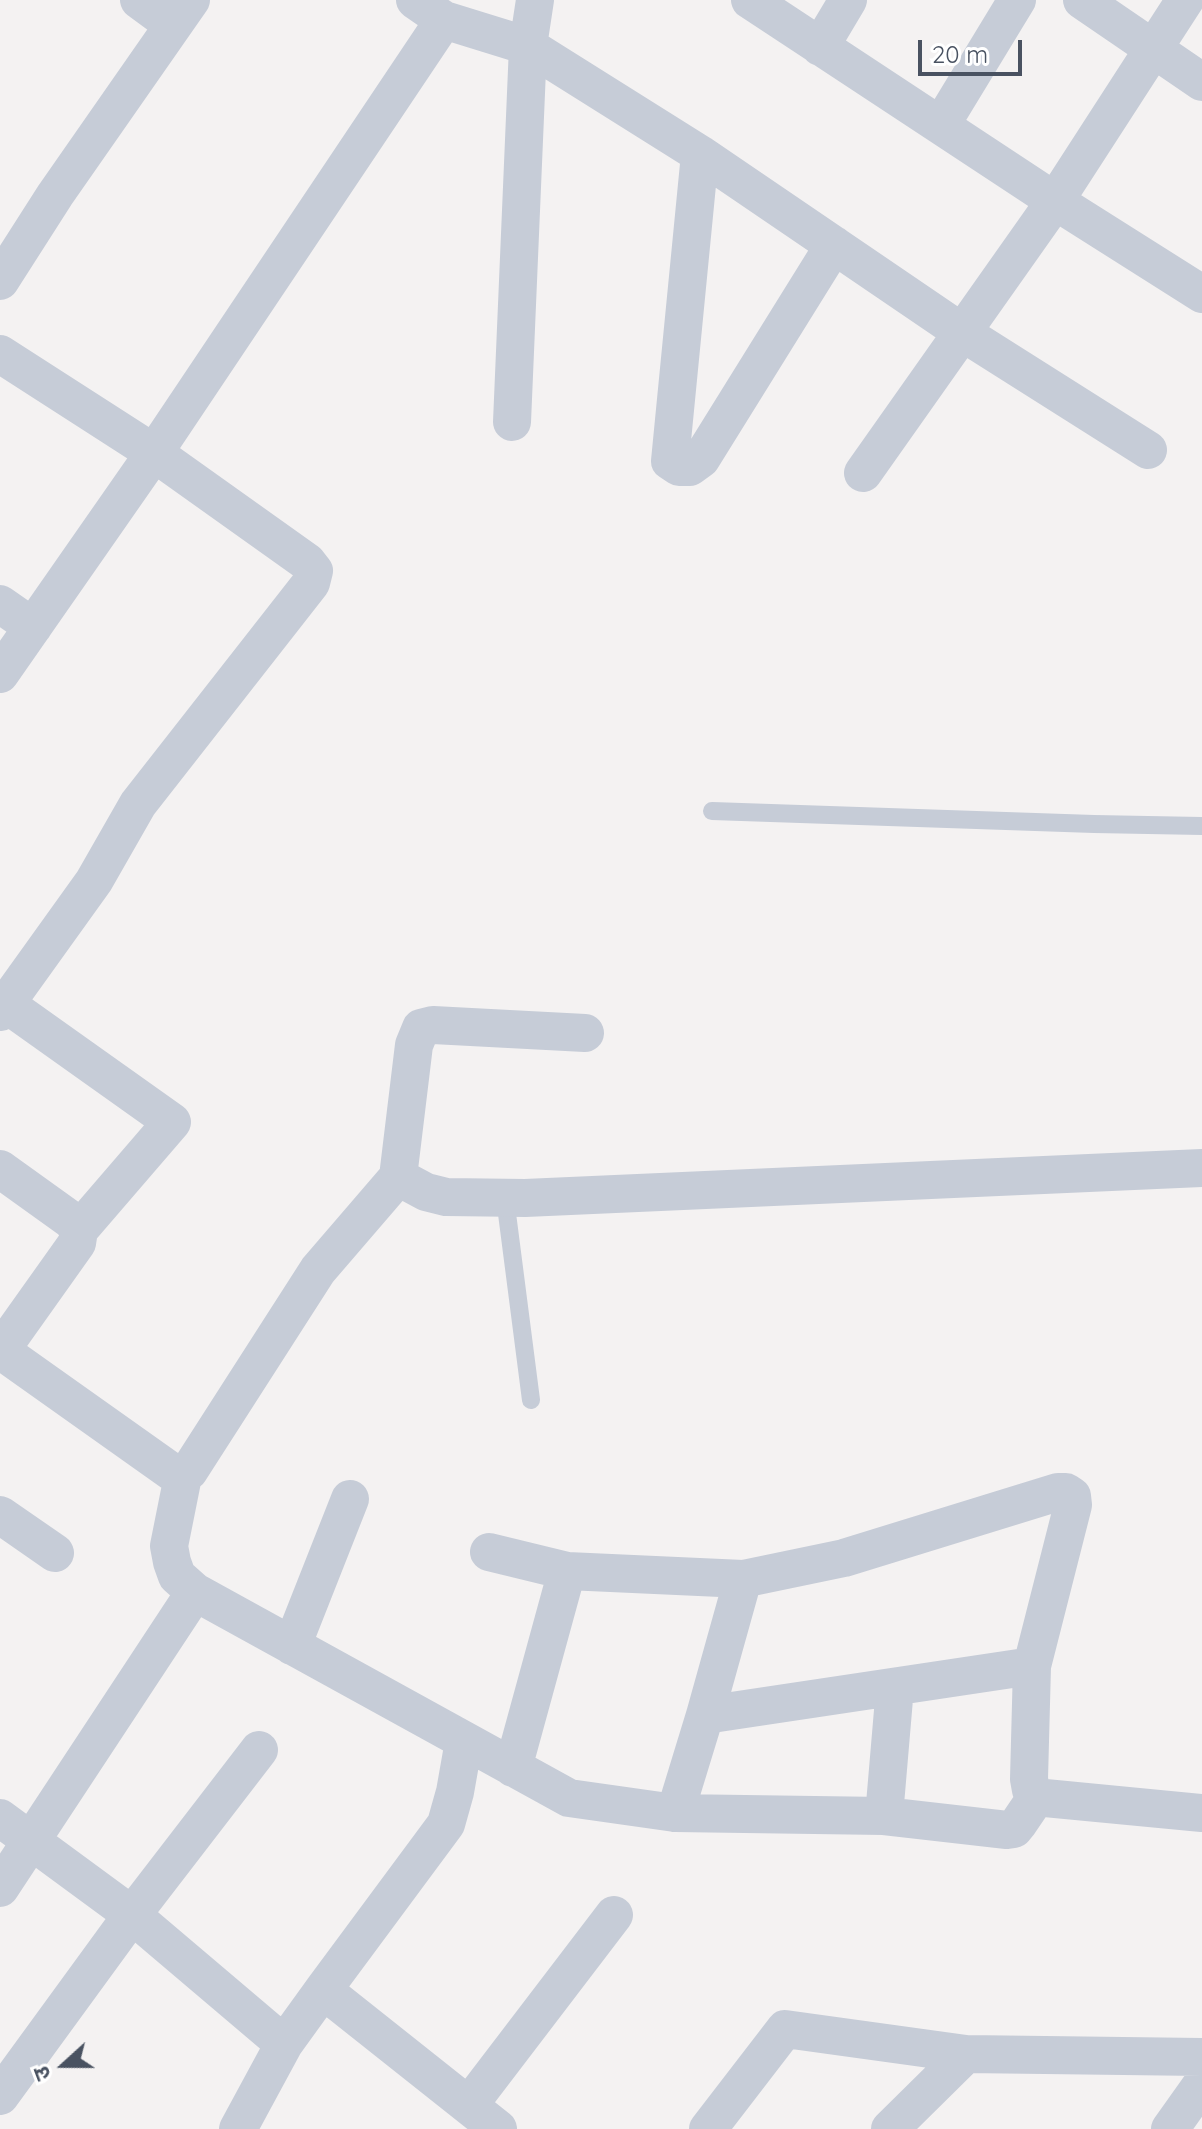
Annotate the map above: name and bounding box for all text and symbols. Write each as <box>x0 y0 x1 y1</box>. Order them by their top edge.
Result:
scale bar <box>922 24 1026 74</box>
text: 20 m <box>932 39 988 69</box>
north arrow <box>24 2025 104 2105</box>
text: उ <box>26 2063 57 2085</box>

